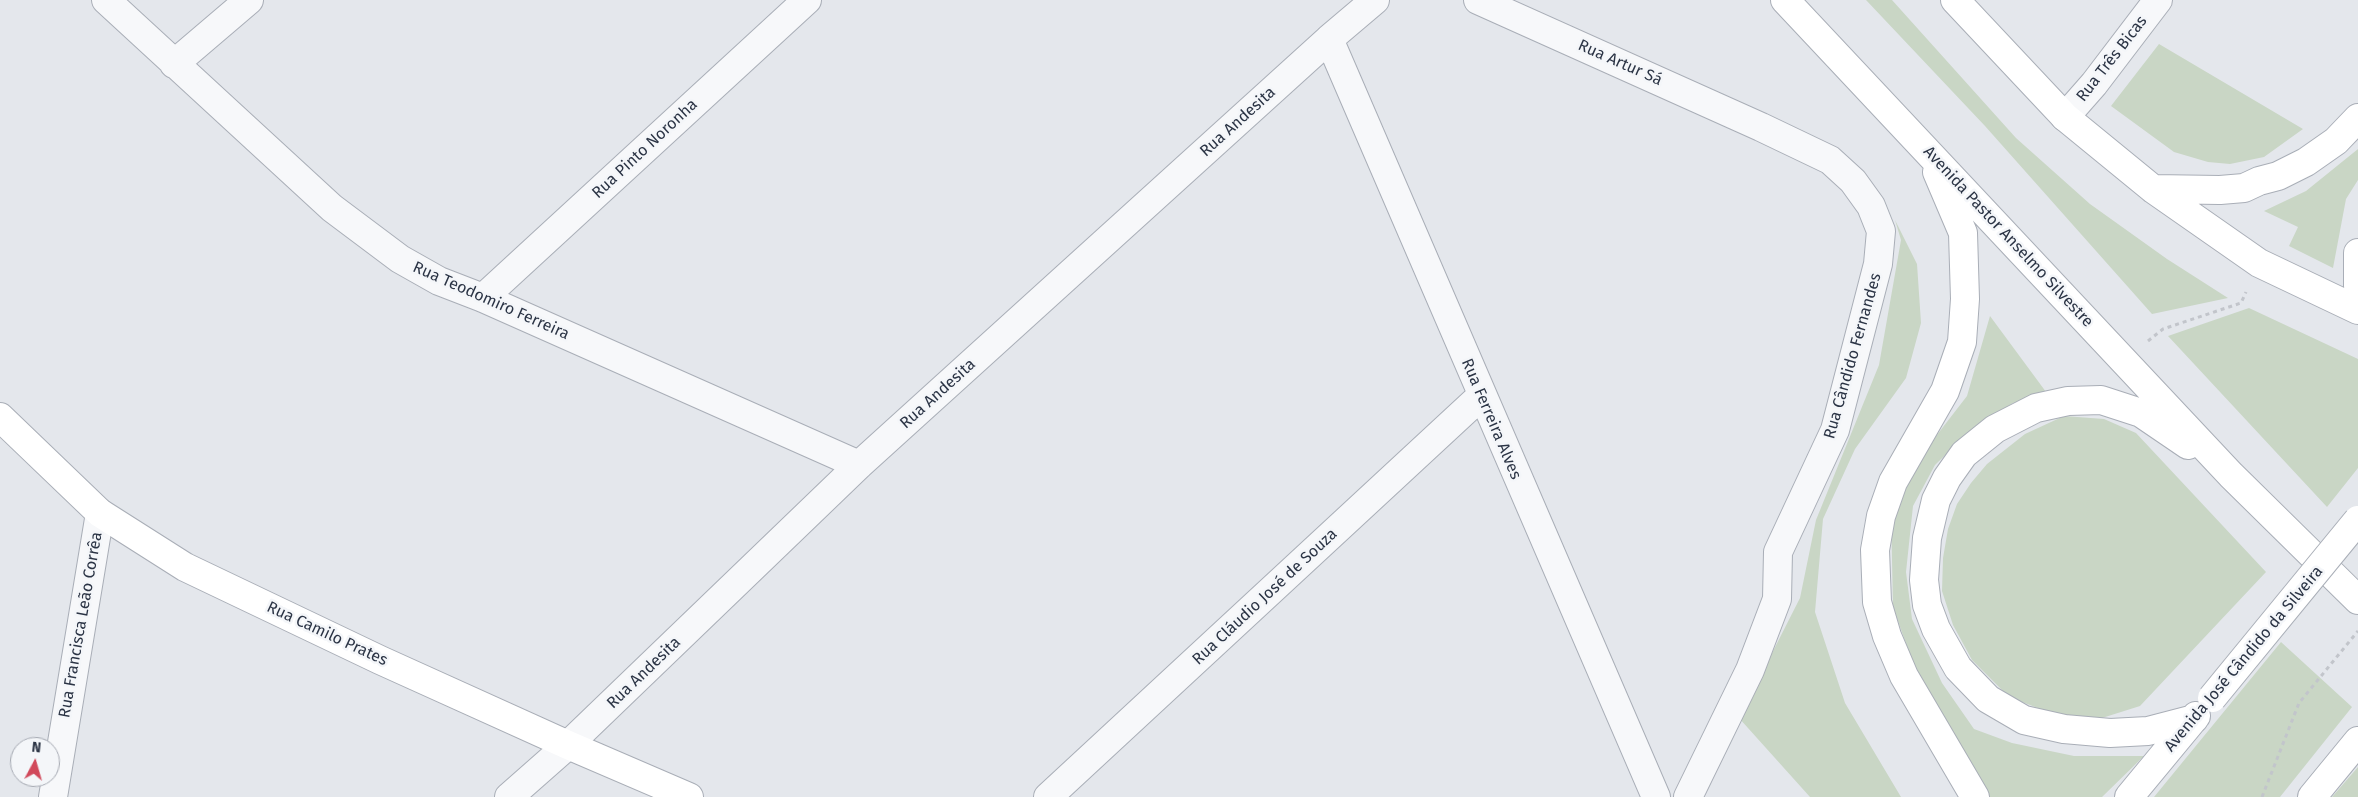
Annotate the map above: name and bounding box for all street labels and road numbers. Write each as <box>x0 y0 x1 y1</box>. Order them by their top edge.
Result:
street label: Rua Três Bicas <box>2073 12 2151 106</box>
street label: Rua Artur Sá <box>1575 36 1665 90</box>
street label: Rua Andesita <box>1196 83 1280 161</box>
street label: Rua Pinto Noronha <box>588 95 702 203</box>
street label: Avenida Pastor Anselmo Silvestre <box>1919 143 2097 331</box>
street label: Rua Teodomiro Ferreira <box>410 258 572 344</box>
street label: Rua Cândido Fernandes <box>1820 271 1886 441</box>
street label: Rua Andesita <box>896 355 980 433</box>
street label: Rua Ferreira Alves <box>1457 356 1525 482</box>
street label: Rua Cláudio José de Souza <box>1189 525 1341 669</box>
street label: Rua Francisca Leão Corrêa <box>55 531 107 719</box>
street label: Avenida José Cândido da Silveira <box>2161 562 2327 756</box>
street label: Rua Camilo Prates <box>264 598 390 670</box>
street label: Rua Andesita <box>603 633 685 713</box>

